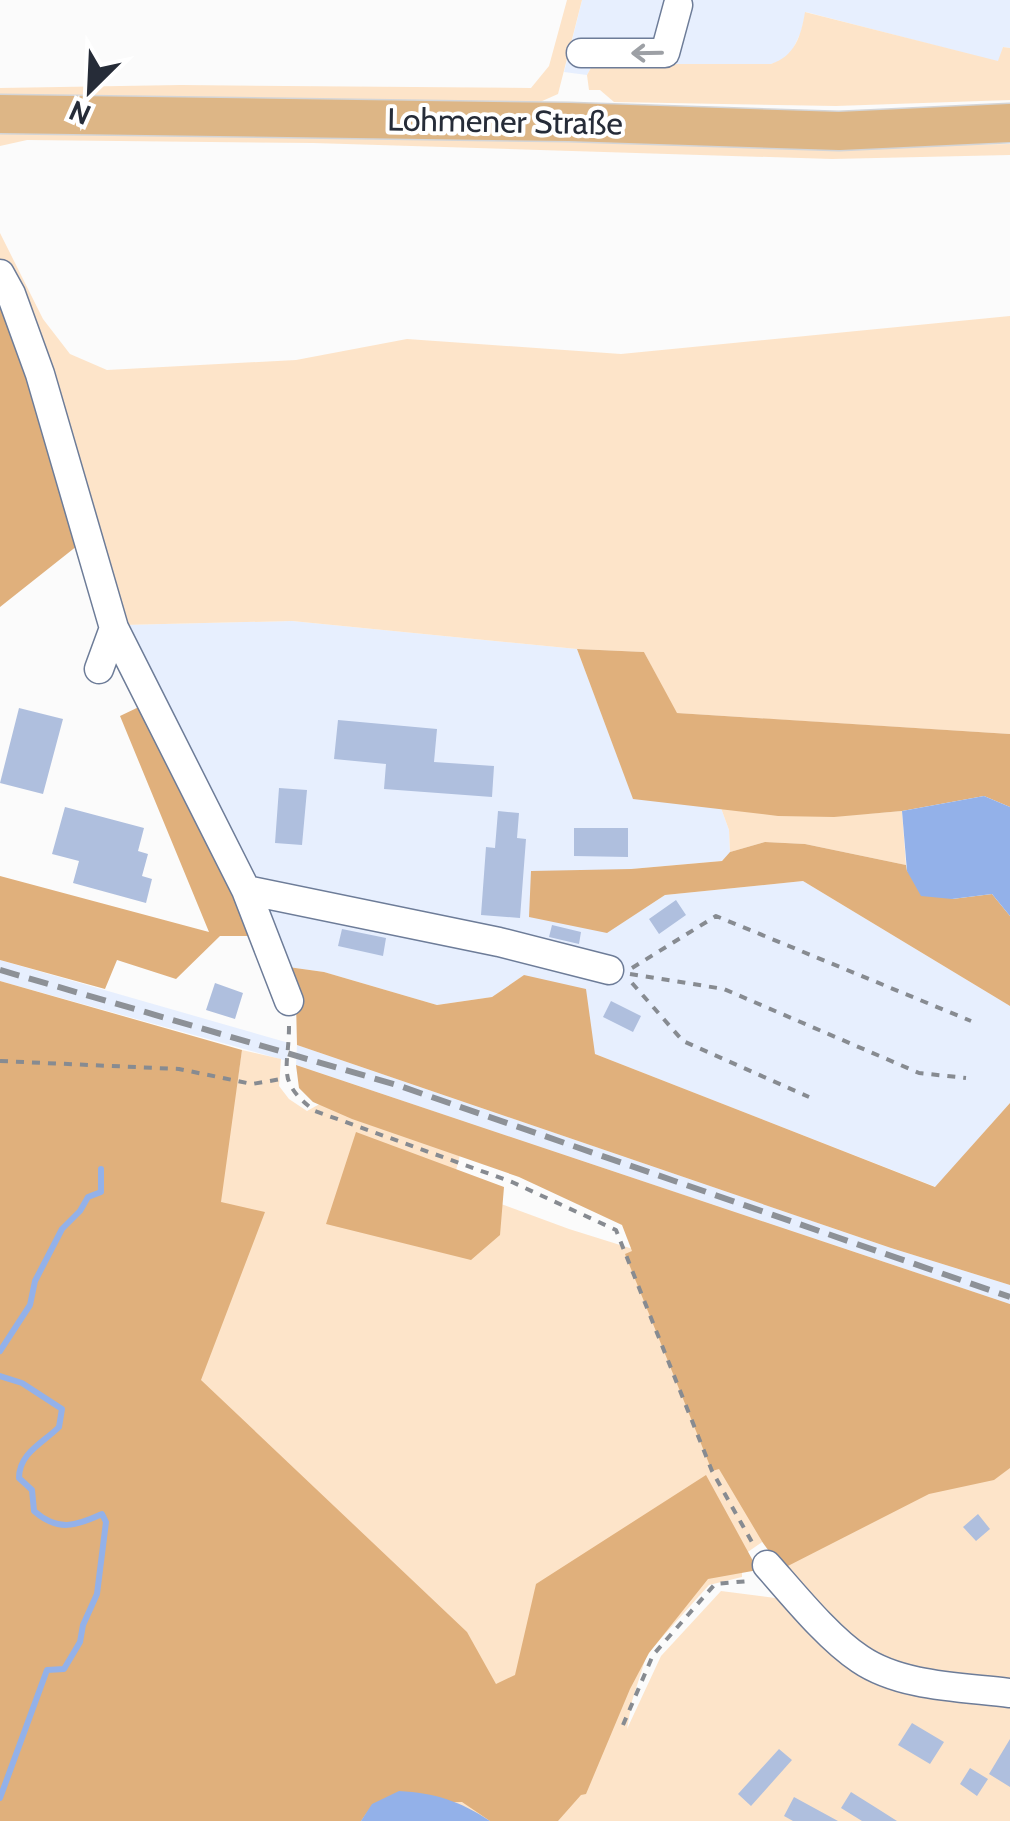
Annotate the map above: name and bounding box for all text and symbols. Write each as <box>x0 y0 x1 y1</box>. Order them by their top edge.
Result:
north arrow <box>40 40 140 140</box>
one-way arrow <box>632 44 664 62</box>
text: N <box>64 93 96 132</box>
street label: Lohmener Straße <box>387 99 623 143</box>

